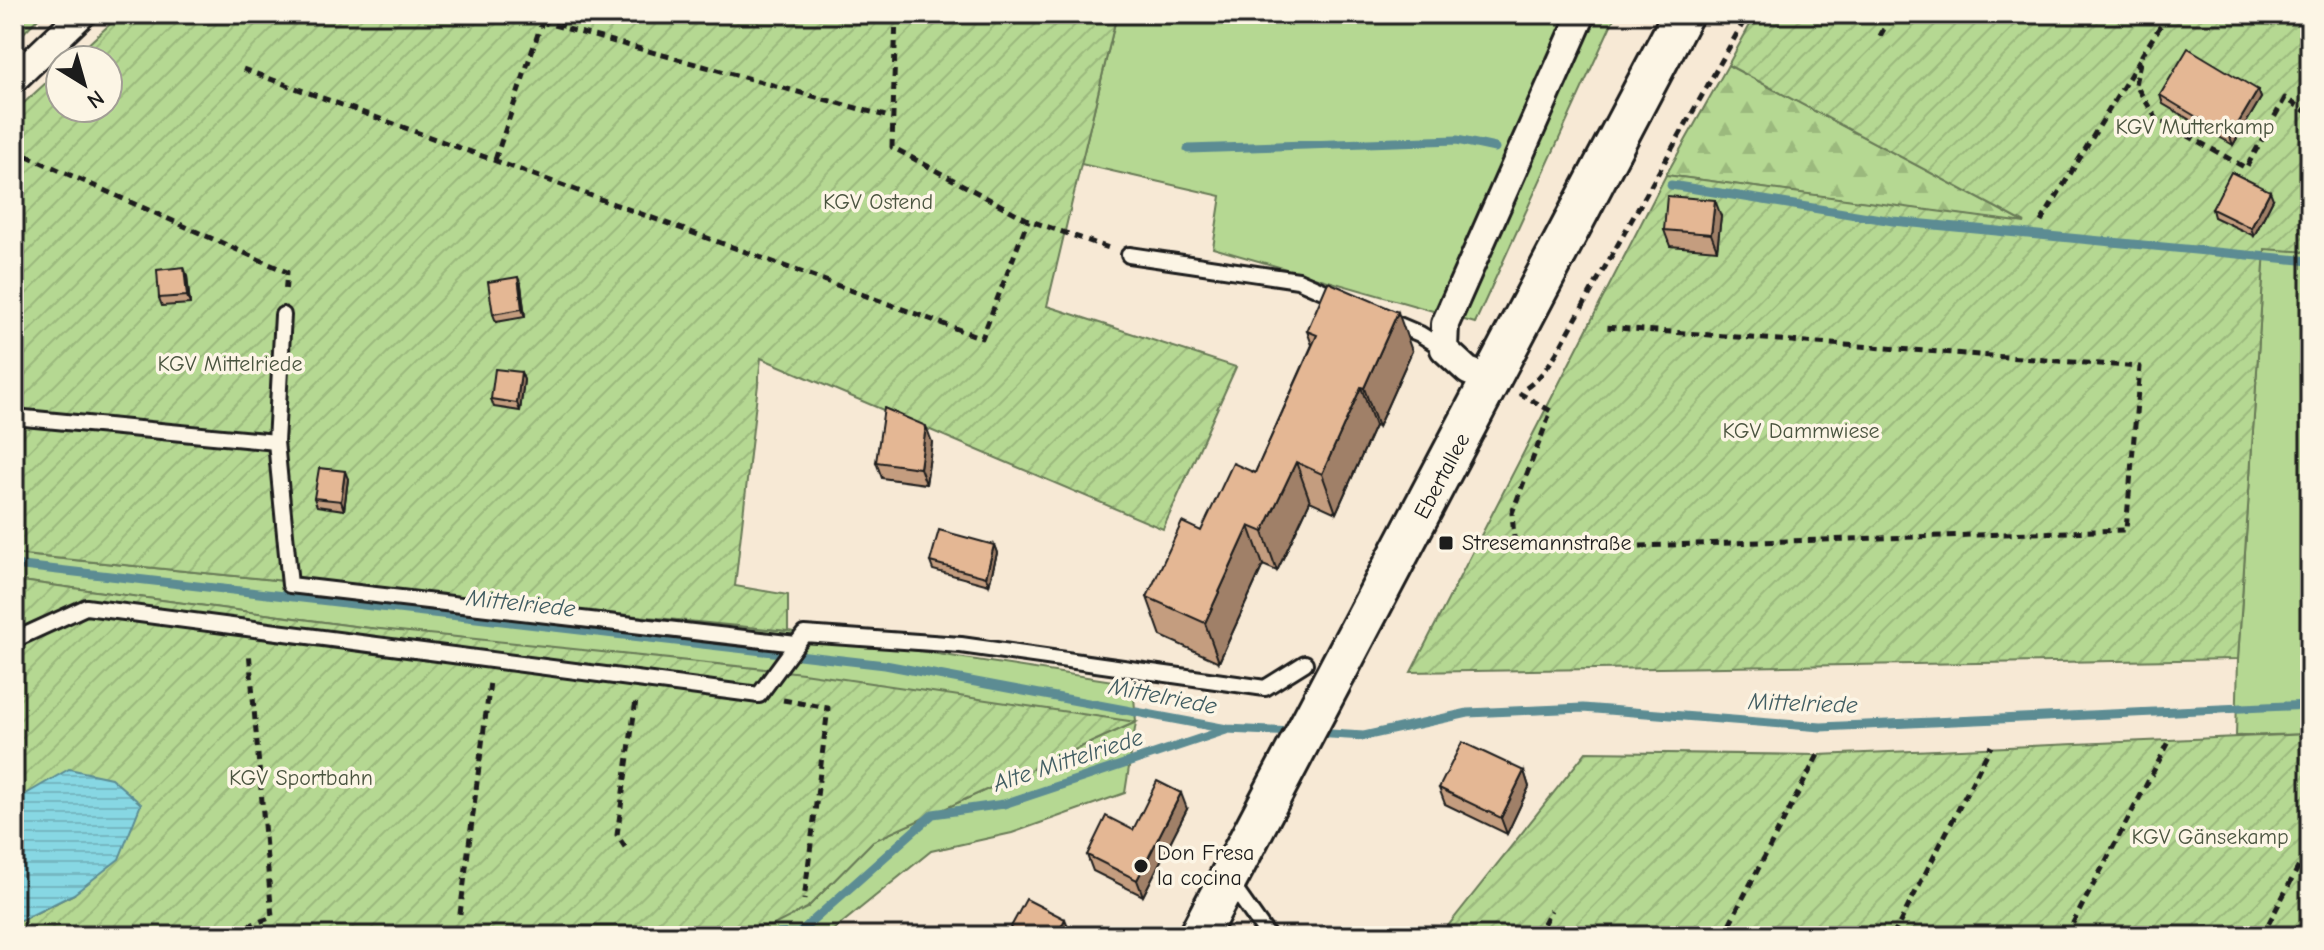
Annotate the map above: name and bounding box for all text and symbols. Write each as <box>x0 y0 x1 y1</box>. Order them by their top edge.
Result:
north arrow <box>44 44 124 124</box>
text: N <box>82 84 109 114</box>
park label: KGV Mutterkamp <box>2115 114 2275 140</box>
park label: KGV Ostend <box>823 189 933 215</box>
park label: KGV Mittelriede <box>158 351 302 377</box>
park label: KGV Dammwiese <box>1722 418 1880 444</box>
street label: Ebertallee <box>1409 429 1475 523</box>
place label: Stresemannstraße <box>1462 530 1631 556</box>
marker: Stresemannstraße <box>1437 534 1455 552</box>
water label: Mittelriede <box>464 583 577 623</box>
water label: Mittelriede <box>1106 672 1219 720</box>
water label: Mittelriede <box>1747 687 1858 719</box>
water label: Alte Mittelriede <box>989 723 1147 798</box>
park label: KGV Sportbahn <box>229 765 373 791</box>
park label: KGV Gänsekamp <box>2131 824 2289 850</box>
place label: Don Fresa la cocina <box>1157 840 1254 891</box>
marker: Don Fresa la cocina <box>1132 857 1150 875</box>

